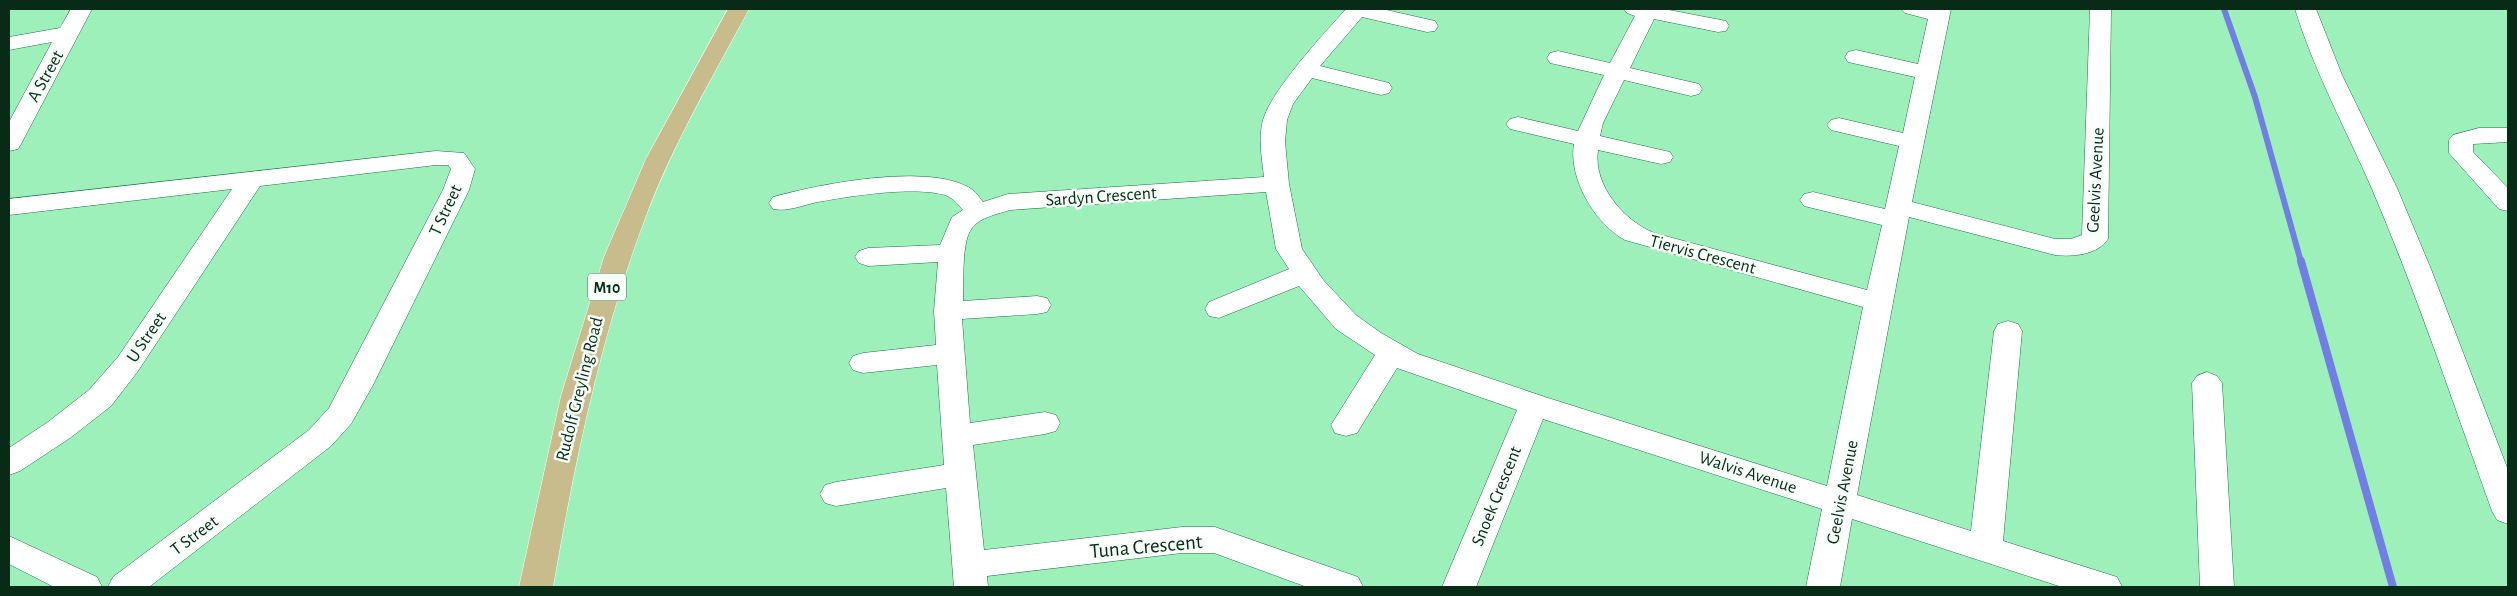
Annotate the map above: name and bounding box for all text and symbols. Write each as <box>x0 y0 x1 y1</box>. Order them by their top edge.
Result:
street label: A Street <box>24 48 67 105</box>
street label: Geelvis Avenue <box>2084 127 2108 233</box>
street label: T Street <box>426 182 466 239</box>
street label: Sardyn Crescent <box>1045 184 1157 210</box>
street label: Tiervis Crescent <box>1648 232 1758 278</box>
road number: M10 <box>588 274 626 300</box>
street label: U Street <box>124 309 170 366</box>
street label: Rudolf Greyling Road <box>553 315 607 463</box>
street label: Geelvis Avenue <box>1824 439 1862 546</box>
street label: Snoek Crescent <box>1469 444 1525 549</box>
street label: Walvis Avenue <box>1696 449 1799 497</box>
street label: T Street <box>168 512 222 559</box>
street label: Tuna Crescent <box>1089 531 1204 562</box>

